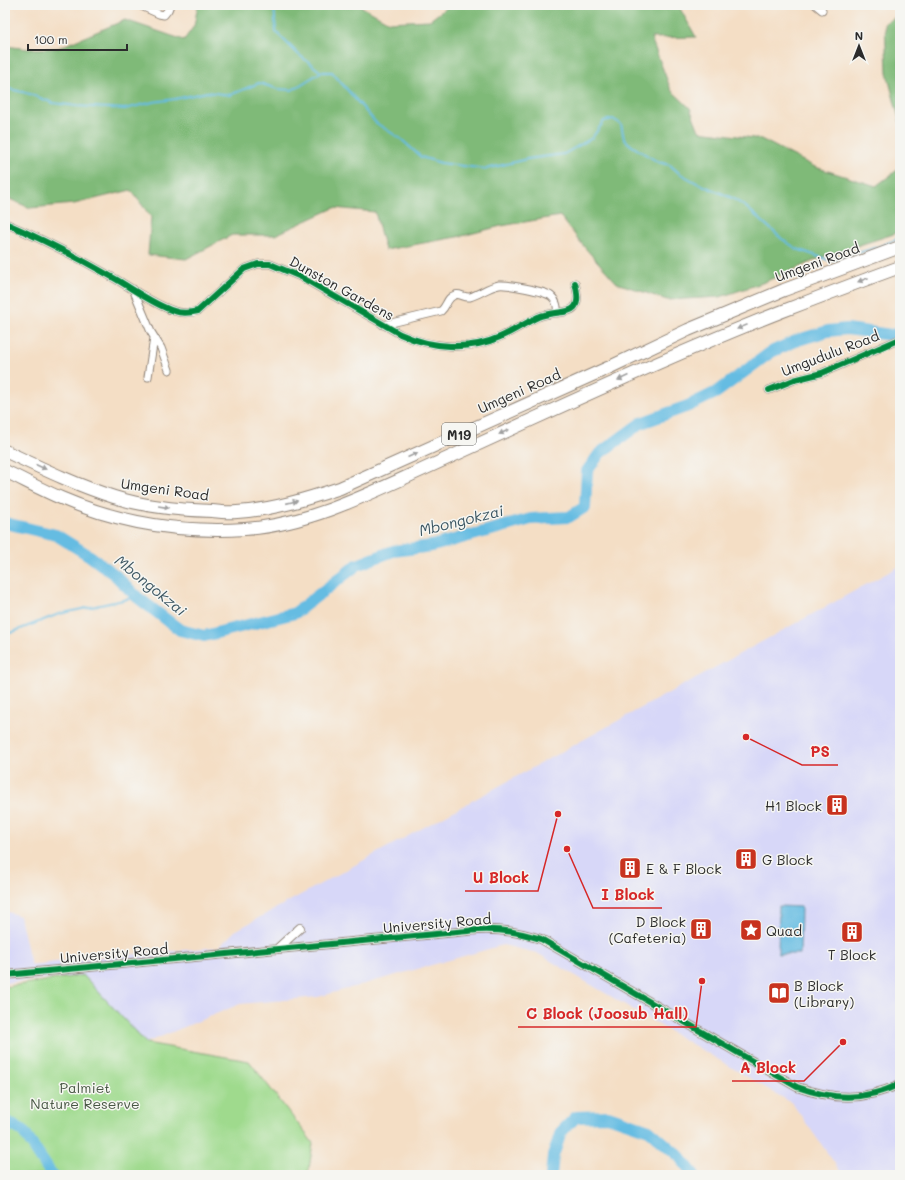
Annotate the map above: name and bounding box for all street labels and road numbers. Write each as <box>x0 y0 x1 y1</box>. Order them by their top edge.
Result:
street label: Umgeni Road <box>772 238 862 286</box>
street label: Dunston Gardens <box>286 251 398 325</box>
street label: Umgudulu Road <box>778 326 882 380</box>
street label: Umgeni Road <box>475 364 563 418</box>
road number: M19 <box>442 423 476 445</box>
street label: Umgeni Road <box>120 473 210 505</box>
street label: University Road <box>382 909 492 937</box>
street label: University Road <box>59 939 169 967</box>

